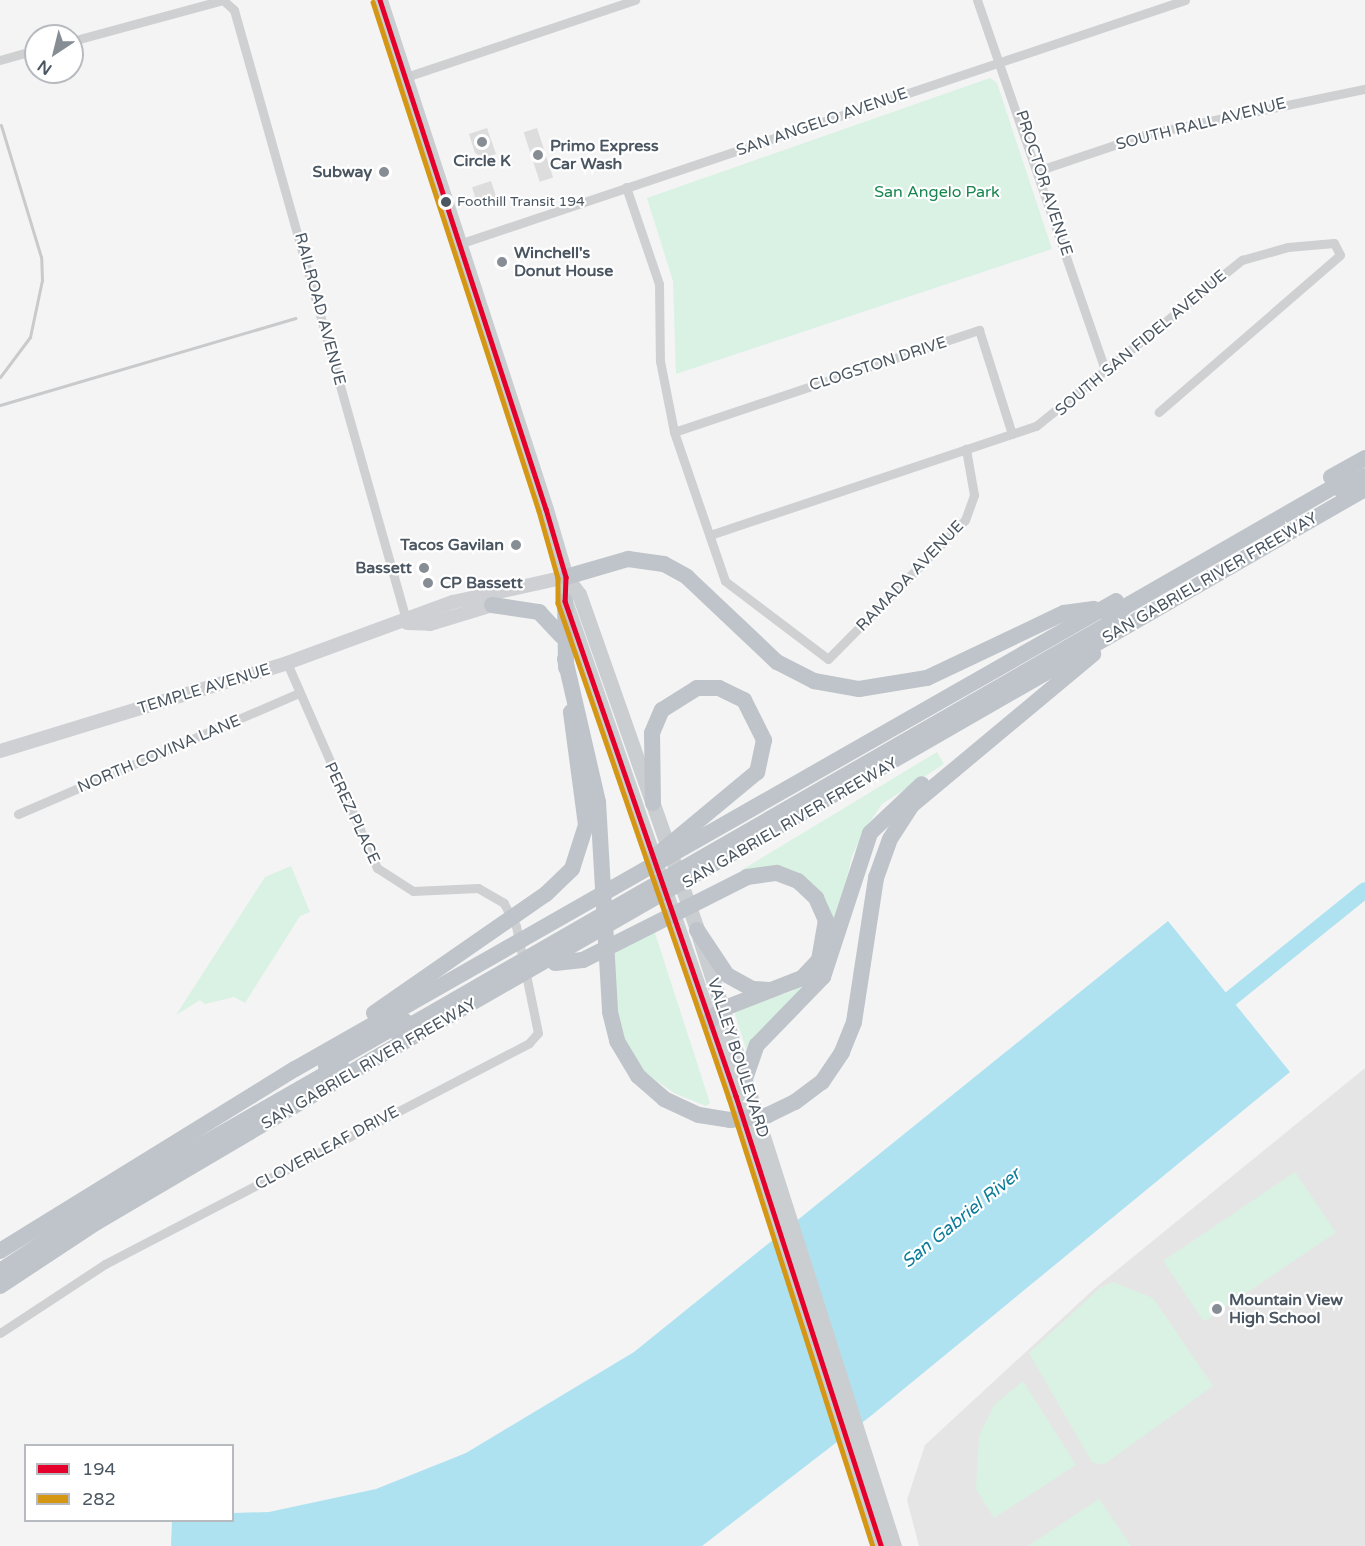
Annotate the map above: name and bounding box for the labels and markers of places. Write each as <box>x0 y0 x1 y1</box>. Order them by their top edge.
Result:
marker: Circle K <box>475 135 489 149</box>
place label: Primo Express Car Wash <box>550 136 659 174</box>
marker: Primo Express Car Wash <box>531 148 545 162</box>
place label: Circle K <box>453 151 511 171</box>
place label: Subway <box>313 162 372 182</box>
marker: Subway <box>377 165 391 179</box>
place label: Foothill Transit 194 <box>457 194 585 210</box>
marker: Foothill Transit 194 <box>440 196 452 208</box>
place label: Winchell's Donut House <box>514 243 613 281</box>
marker: Winchell's Donut House <box>495 255 509 269</box>
place label: Tacos Gavilan <box>400 535 504 555</box>
marker: Tacos Gavilan <box>509 538 523 552</box>
place label: Bassett <box>355 558 412 578</box>
marker: Bassett <box>417 561 431 575</box>
place label: CP Bassett <box>440 573 523 593</box>
marker: CP Bassett <box>421 576 435 590</box>
place label: Mountain View High School <box>1229 1290 1343 1328</box>
marker: Mountain View High School <box>1210 1302 1224 1316</box>

